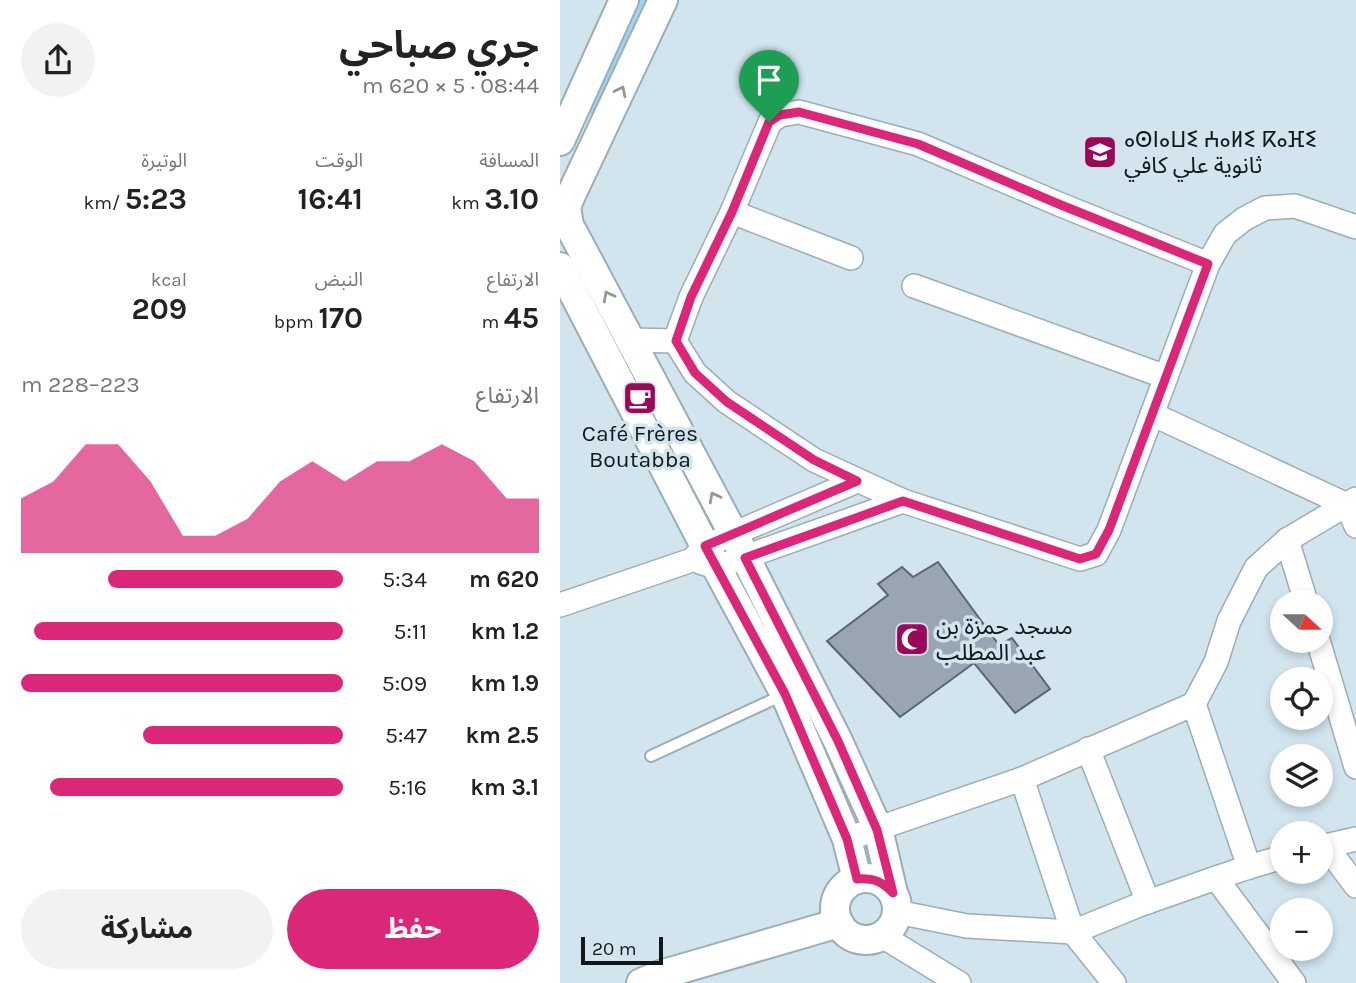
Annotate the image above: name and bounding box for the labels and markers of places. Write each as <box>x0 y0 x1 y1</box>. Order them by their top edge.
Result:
pin <box>739 50 799 122</box>
place label: ⴰⵙⵏⴰⵡⵉ ⵄⴰⵍⵉ ⴽⴰⴼⵉ ثانوية علي كافي <box>1124 126 1317 182</box>
school or university icon: ⴰⵙⵏⴰⵡⵉ ⵄⴰⵍⵉ ⴽⴰⴼⵉ ثانوية علي كافي <box>1081 133 1119 171</box>
cafe icon: Café Frères Boutabba <box>621 379 659 417</box>
place label: Café Frères Boutabba <box>582 420 698 473</box>
place label: مسجد حمزة بن عبد المطلب <box>936 613 1073 666</box>
mosque icon: مسجد حمزة بن عبد المطلب <box>893 620 931 658</box>

